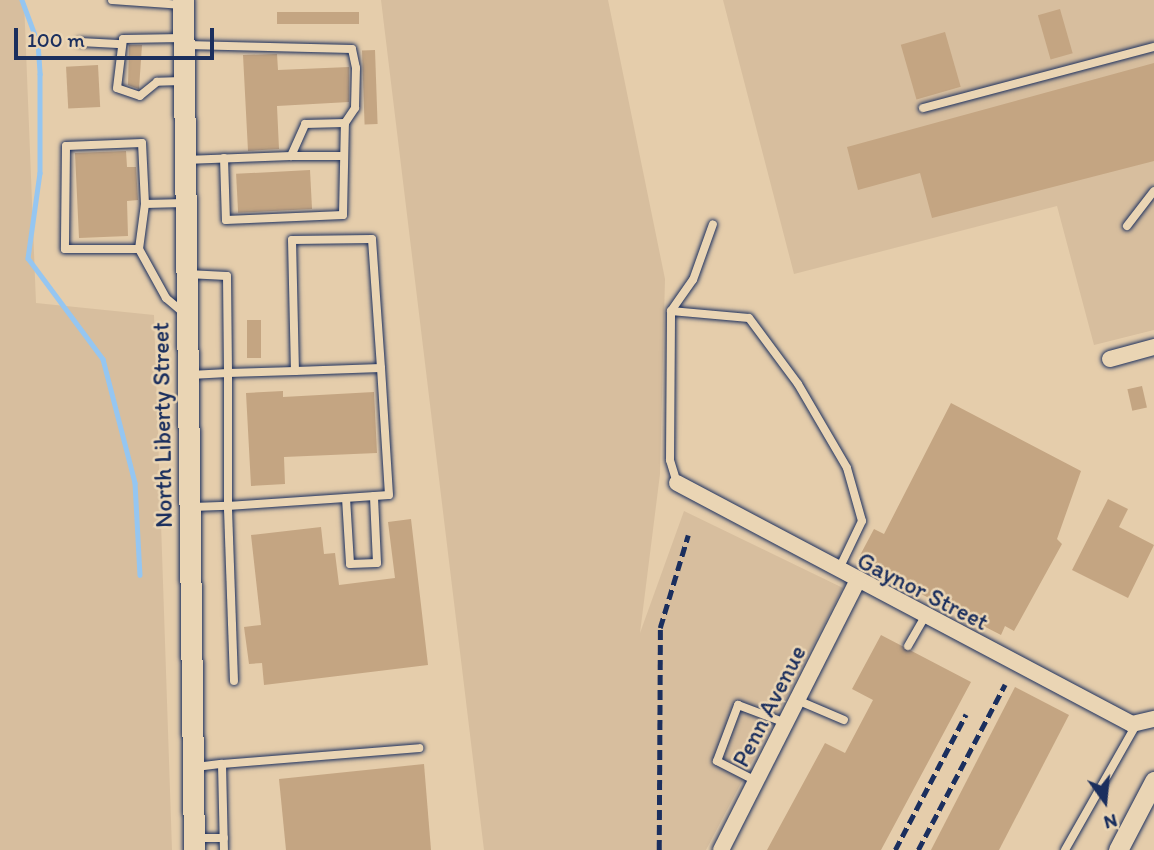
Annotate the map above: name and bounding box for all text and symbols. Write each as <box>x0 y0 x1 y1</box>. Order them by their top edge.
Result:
scale bar <box>18 14 217 58</box>
text: 100 m <box>27 27 85 52</box>
street label: North Liberty Street <box>146 322 178 528</box>
street label: Gaynor Street <box>853 546 993 636</box>
street label: Penn Avenue <box>726 641 812 771</box>
north arrow <box>1070 766 1140 836</box>
text: N <box>1101 809 1120 835</box>

